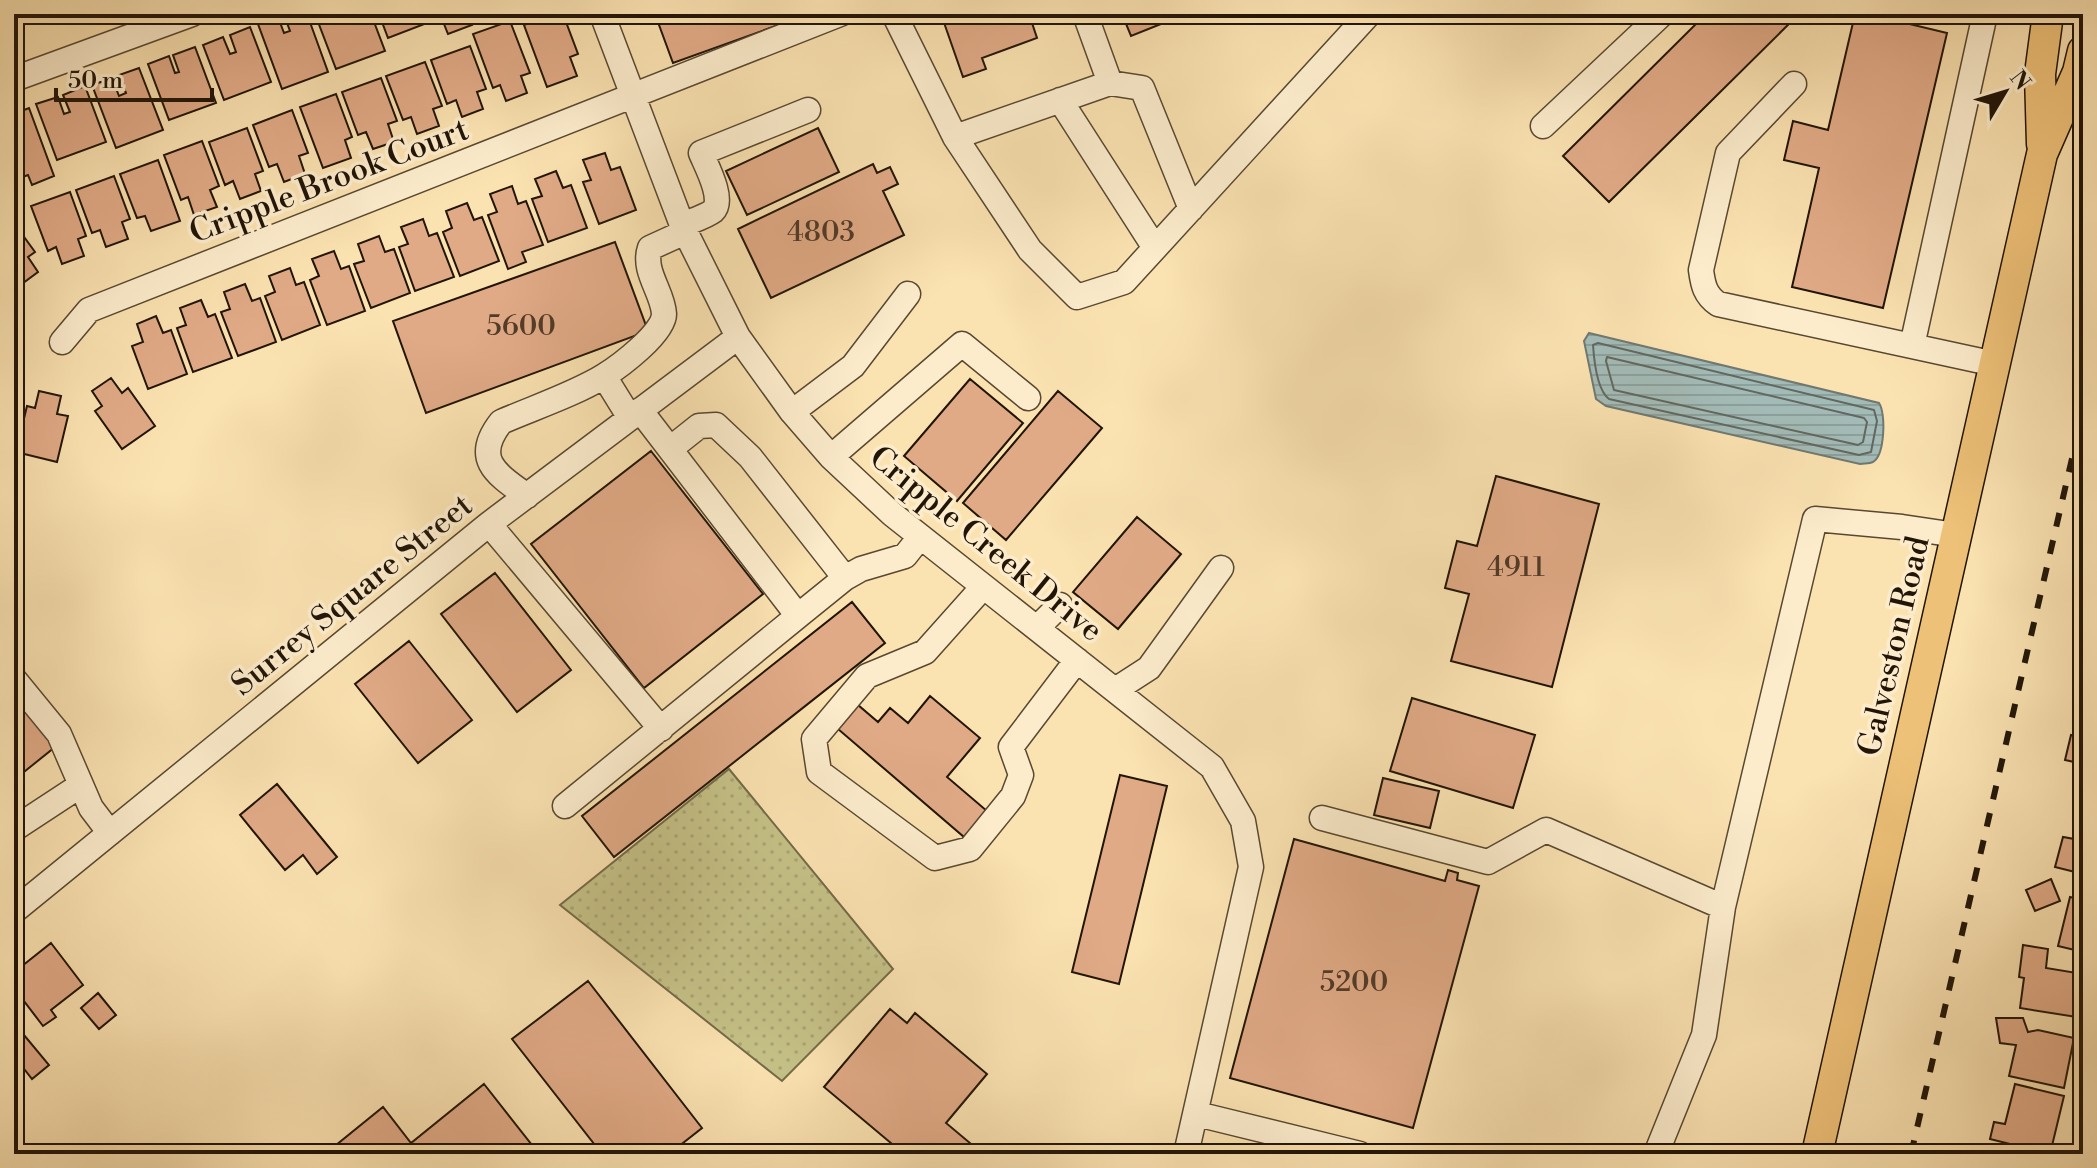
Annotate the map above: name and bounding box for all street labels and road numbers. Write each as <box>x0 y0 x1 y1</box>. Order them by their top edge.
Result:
street label: Cripple Brook Court <box>184 109 474 253</box>
street label: Cripple Creek Drive <box>861 438 1111 650</box>
street label: Surrey Square Street <box>223 485 481 705</box>
street label: Galveston Road <box>1849 532 1939 760</box>

